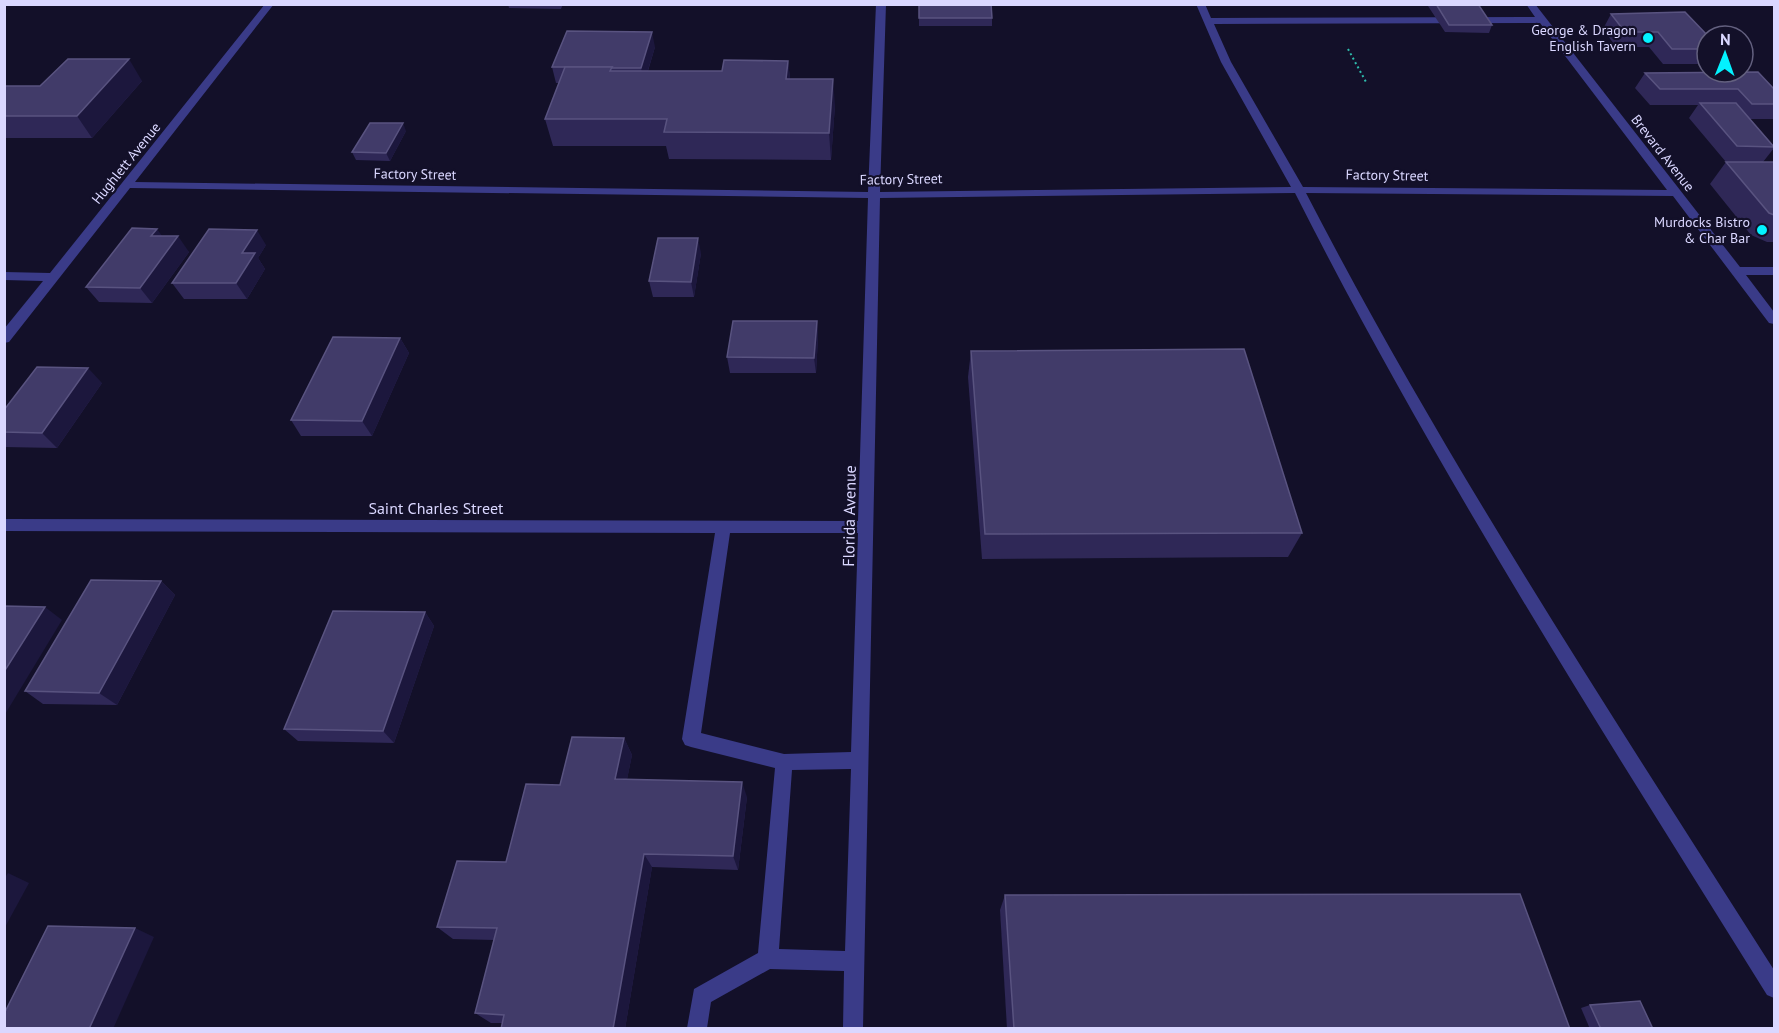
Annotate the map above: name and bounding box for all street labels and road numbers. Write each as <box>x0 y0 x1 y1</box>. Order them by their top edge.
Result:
street label: Brevard Avenue <box>1627 111 1699 195</box>
street label: Hughlett Avenue <box>88 119 164 207</box>
street label: Factory Street <box>373 164 457 184</box>
street label: Factory Street <box>1345 165 1429 185</box>
street label: Factory Street <box>859 169 943 189</box>
street label: Florida Avenue <box>838 465 860 567</box>
street label: Saint Charles Street <box>368 498 504 518</box>

